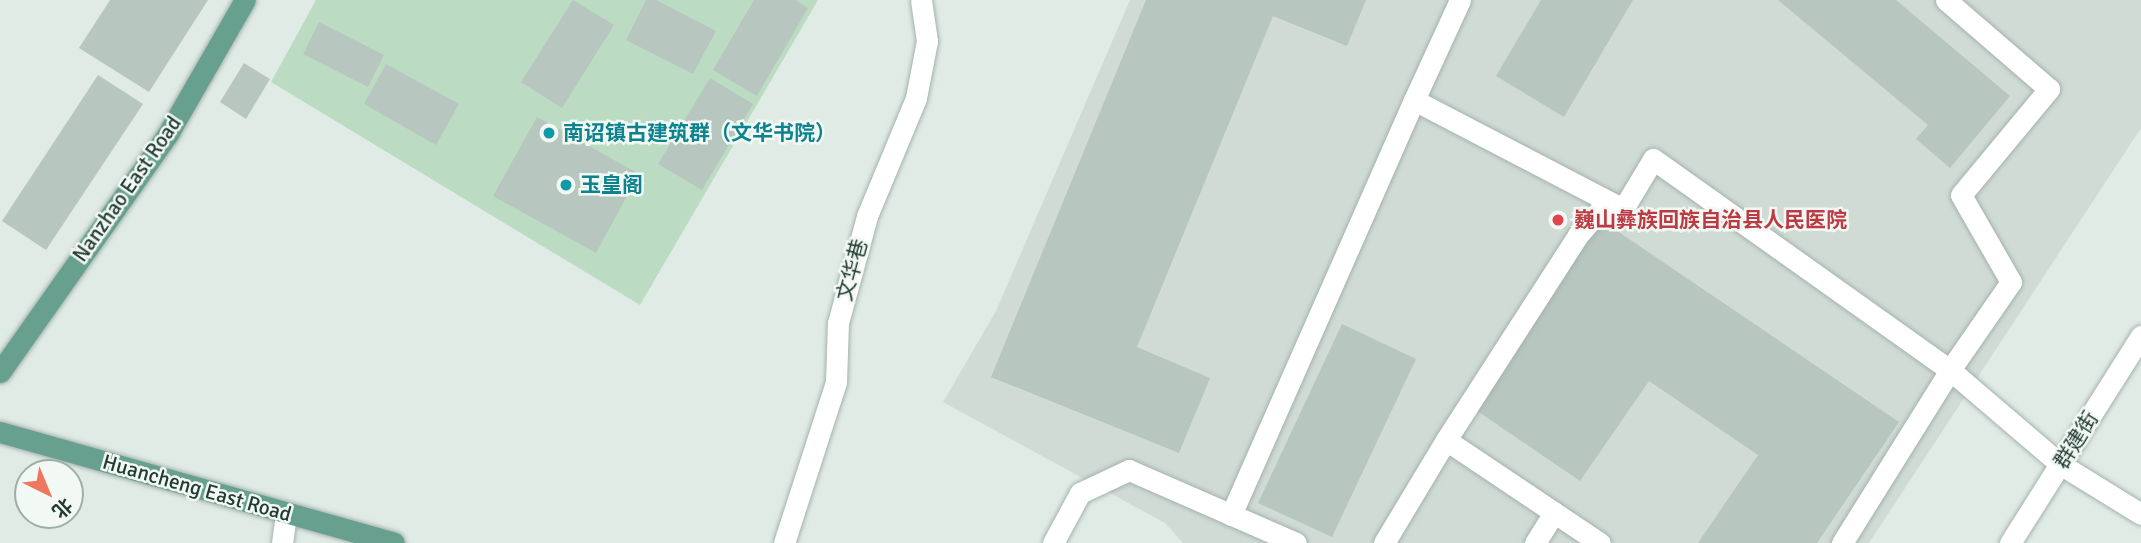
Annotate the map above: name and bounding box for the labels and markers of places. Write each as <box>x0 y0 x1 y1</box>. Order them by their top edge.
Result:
place label: 南诏镇古建筑群（文华书院） <box>563 120 836 146</box>
marker: 南诏镇古建筑群（文华书院） <box>541 125 557 141</box>
place label: 玉皇阁 <box>580 172 643 198</box>
marker: 玉皇阁 <box>558 177 574 193</box>
place label: 巍山彝族回族自治县人民医院 <box>1574 207 1847 233</box>
marker: 巍山彝族回族自治县人民医院 <box>1548 210 1568 230</box>

